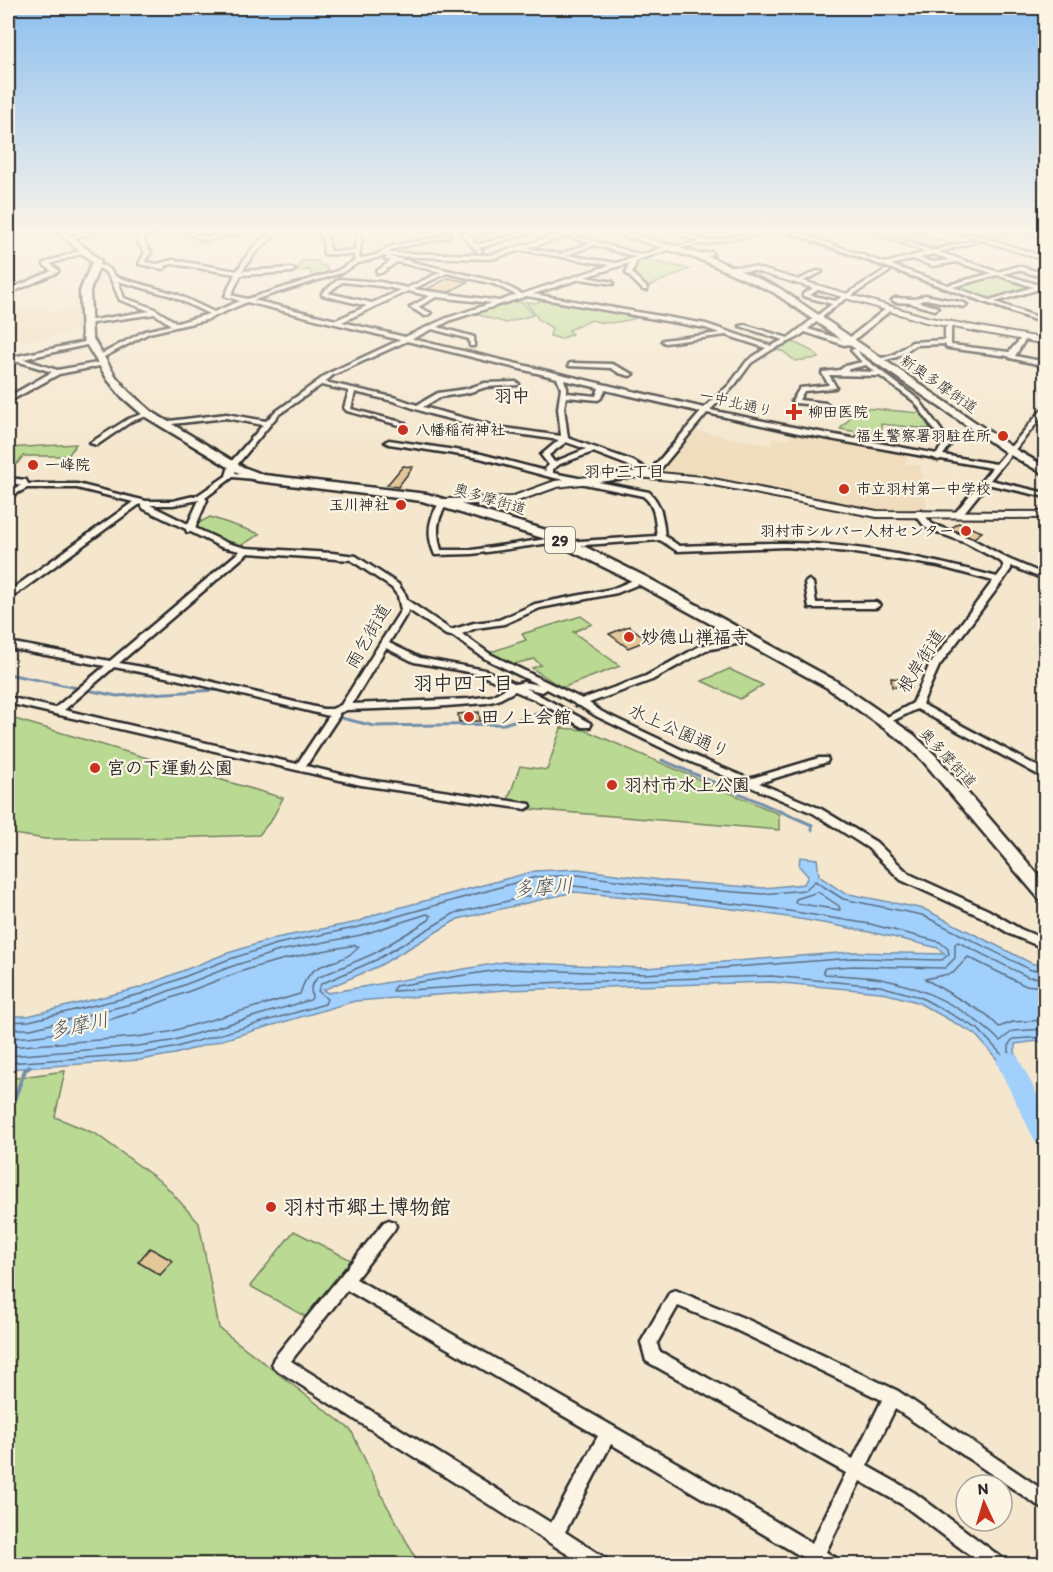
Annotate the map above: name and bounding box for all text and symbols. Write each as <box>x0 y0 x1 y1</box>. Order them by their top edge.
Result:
street label: 新奥多摩街道 <box>897 351 981 417</box>
district label: 羽中 <box>494 385 530 407</box>
street label: 一中北通り <box>697 386 775 420</box>
marker: 柳田医院 <box>785 403 803 421</box>
place label: 柳田医院 <box>808 403 868 421</box>
place label: 八幡稲荷神社 <box>415 421 505 439</box>
marker: 八幡稲荷神社 <box>396 423 410 437</box>
place label: 福生警察署羽駐在所 <box>856 427 991 445</box>
marker: 福生警察署羽駐在所 <box>996 429 1010 443</box>
place label: 一峰院 <box>45 456 90 474</box>
marker: 一峰院 <box>26 458 40 472</box>
district label: 羽中三丁目 <box>584 462 664 481</box>
street label: 奥多摩街道 <box>451 479 529 519</box>
place label: 市立羽村第一中学校 <box>856 480 991 498</box>
marker: 市立羽村第一中学校 <box>837 482 851 496</box>
place label: 玉川神社 <box>329 496 389 514</box>
marker: 玉川神社 <box>394 498 408 512</box>
place label: 羽村市シルバー人材センター <box>760 522 954 540</box>
marker: 羽村市シルバー人材センター <box>959 524 973 538</box>
road number: 29 <box>545 527 575 553</box>
street label: 雨乞街道 <box>340 599 396 673</box>
street label: 根岸街道 <box>892 625 950 697</box>
place label: 妙德山禅福寺 <box>641 626 749 648</box>
marker: 妙德山禅福寺 <box>622 630 636 644</box>
district label: 羽中四丁目 <box>413 671 513 695</box>
street label: 水上公園通り <box>625 699 733 763</box>
place label: 田ノ上会館 <box>481 706 571 728</box>
marker: 田ノ上会館 <box>462 710 476 724</box>
street label: 奥多摩街道 <box>916 724 980 792</box>
place label: 宮の下運動公園 <box>107 757 233 779</box>
marker: 宮の下運動公園 <box>88 761 102 775</box>
place label: 羽村市水上公園 <box>624 774 750 796</box>
marker: 羽村市水上公園 <box>605 778 619 792</box>
water label: 多摩川 <box>512 873 574 901</box>
water label: 多摩川 <box>47 1007 111 1043</box>
place label: 羽村市郷土博物館 <box>283 1194 451 1219</box>
marker: 羽村市郷土博物館 <box>264 1200 278 1214</box>
north arrow <box>954 1473 1014 1533</box>
text: N <box>977 1479 989 1498</box>

